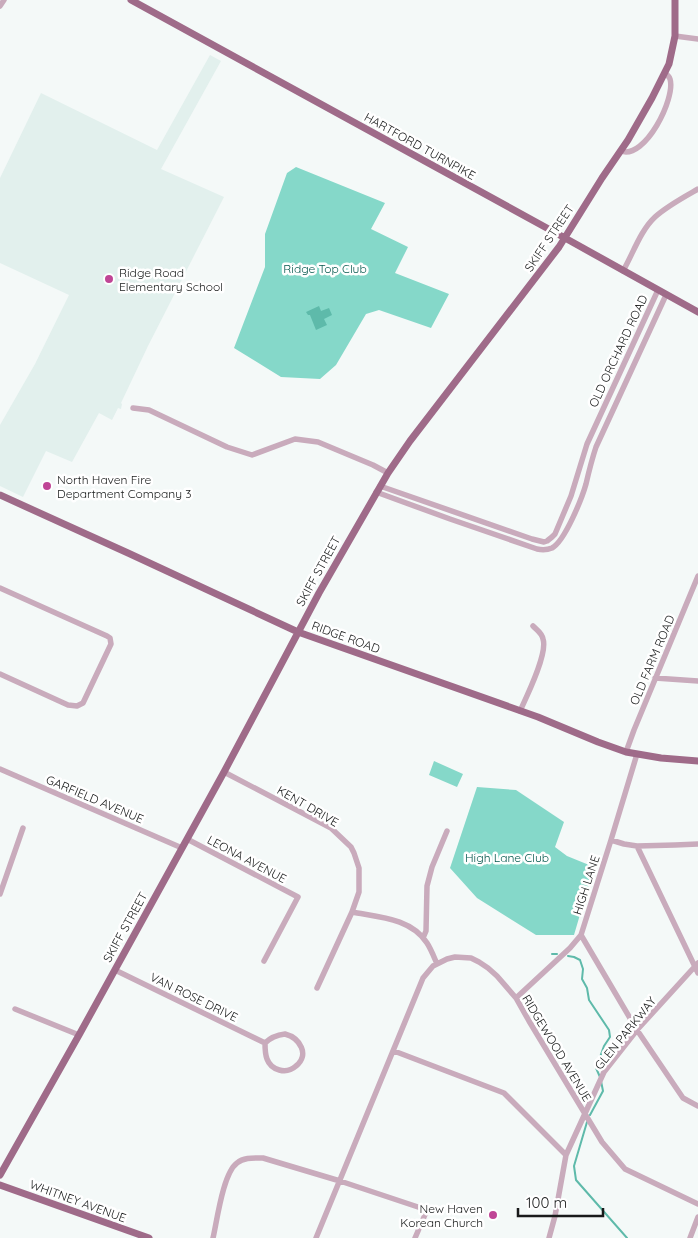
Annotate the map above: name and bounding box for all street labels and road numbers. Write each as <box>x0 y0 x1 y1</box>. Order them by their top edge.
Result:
street label: HARTFORD TURNPIKE <box>362 109 478 183</box>
street label: SKIFF STREET <box>521 202 577 274</box>
street label: OLD ORCHARD ROAD <box>585 292 651 410</box>
street label: SKIFF STREET <box>293 533 343 609</box>
street label: OLD FARM ROAD <box>626 612 678 707</box>
street label: RIDGE ROAD <box>310 618 383 656</box>
street label: GARFIELD AVENUE <box>44 772 146 826</box>
street label: KENT DRIVE <box>275 782 342 830</box>
street label: LEONA AVENUE <box>205 832 289 886</box>
street label: HIGH LANE <box>569 853 603 917</box>
street label: SKIFF STREET <box>100 889 150 965</box>
street label: VAN ROSE DRIVE <box>148 969 240 1025</box>
street label: RIDGEWOOD AVENUE <box>519 992 595 1104</box>
street label: GLEN PARKWAY <box>591 993 659 1072</box>
street label: WHITNEY AVENUE <box>28 1177 128 1225</box>

